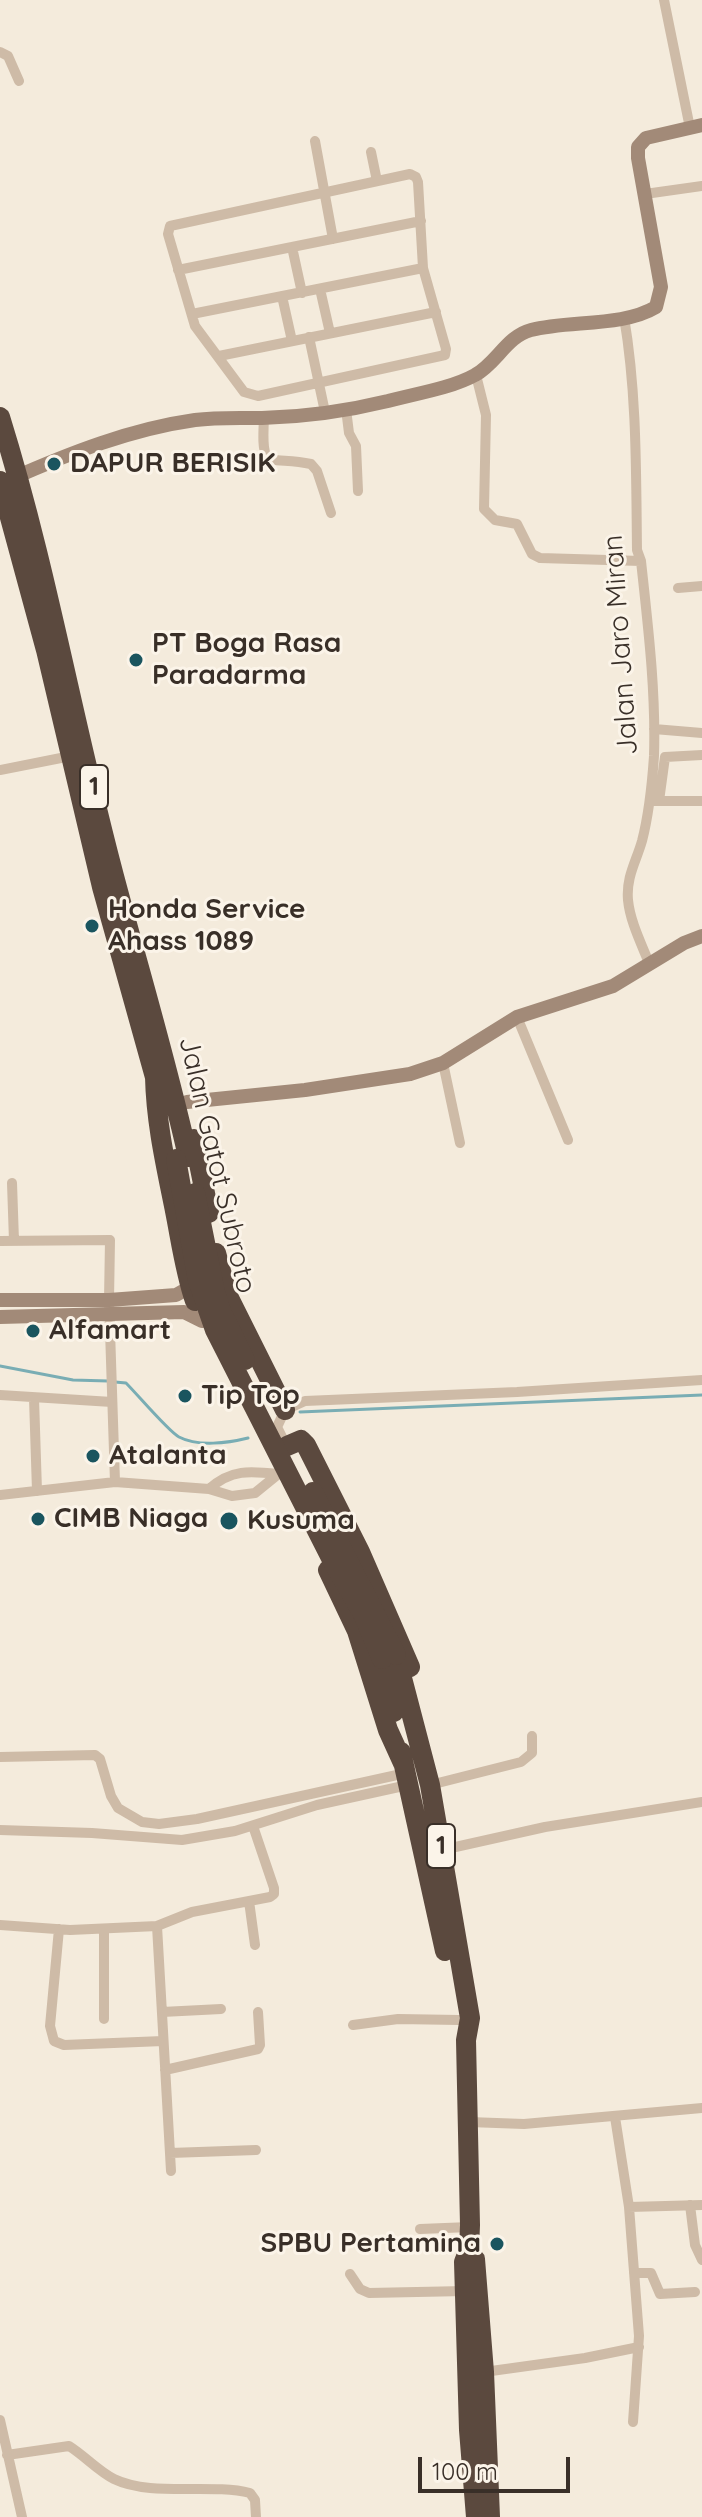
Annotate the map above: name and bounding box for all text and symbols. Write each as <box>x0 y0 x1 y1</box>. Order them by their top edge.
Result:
place label: DAPUR BERISIK <box>70 447 276 481</box>
marker: DAPUR BERISIK <box>45 455 63 473</box>
street label: Jalan Jaro Miran <box>597 534 645 756</box>
place label: PT Boga Rasa Paradarma <box>152 627 341 693</box>
marker: PT Boga Rasa Paradarma <box>127 651 145 669</box>
road number: 1 <box>80 765 108 809</box>
place label: Honda Service Ahass 1089 <box>108 893 306 959</box>
marker: Honda Service Ahass 1089 <box>83 917 101 935</box>
street label: Jalan Gatot Subroto <box>171 1033 263 1297</box>
place label: Alfamart <box>49 1314 171 1348</box>
marker: Alfamart <box>24 1322 42 1340</box>
place label: Tip Top <box>201 1379 300 1413</box>
marker: Tip Top <box>176 1387 194 1405</box>
place label: Atalanta <box>109 1439 227 1473</box>
marker: Atalanta <box>84 1447 102 1465</box>
place label: CIMB Niaga <box>54 1502 208 1536</box>
place label: Kusuma <box>247 1504 355 1538</box>
marker: CIMB Niaga <box>29 1510 47 1528</box>
marker: Kusuma <box>218 1510 240 1532</box>
road number: 1 <box>427 1824 455 1868</box>
place label: SPBU Pertamina <box>260 2227 481 2261</box>
marker: SPBU Pertamina <box>488 2235 506 2253</box>
scale bar <box>422 2441 574 2491</box>
text: 100 m <box>432 2456 498 2486</box>

